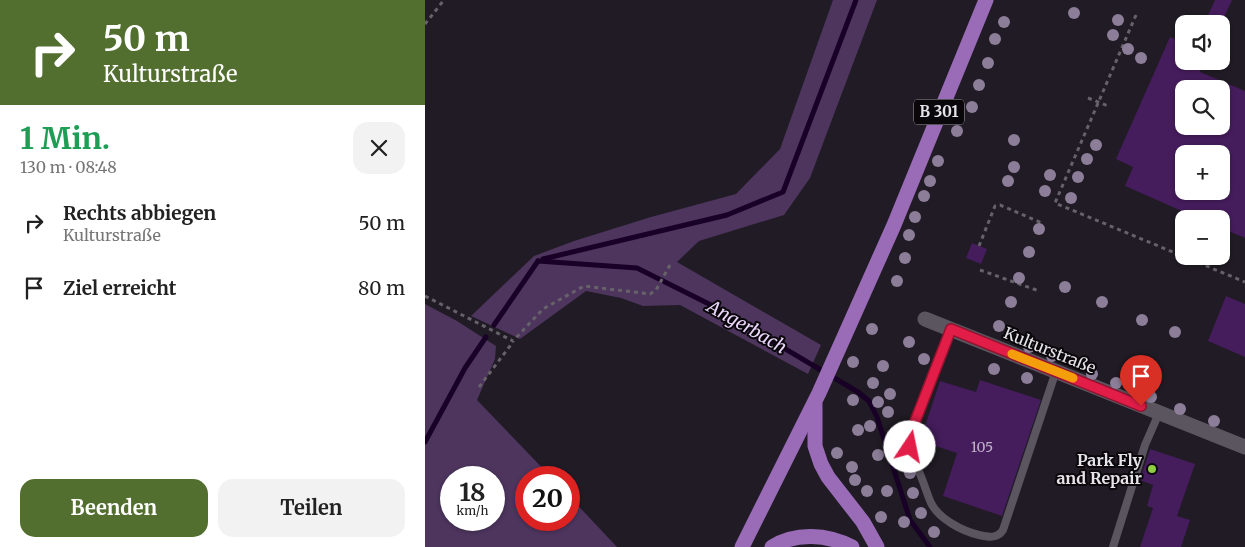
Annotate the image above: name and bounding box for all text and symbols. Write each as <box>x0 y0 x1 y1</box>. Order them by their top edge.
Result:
map controls <box>1175 15 1230 265</box>
button: sound <box>1175 15 1230 70</box>
text: 50 m <box>103 17 190 61</box>
icon: right <box>20 20 85 85</box>
text: Kulturstraße <box>103 60 237 88</box>
button: search <box>1175 80 1230 135</box>
road number: B 301 <box>914 100 964 124</box>
text: 1 Min. <box>20 119 110 157</box>
button: close <box>353 122 405 174</box>
button: + <box>1175 145 1230 200</box>
text: 130 m · 08:48 <box>20 157 117 177</box>
text: Rechts abbiegen <box>63 201 216 225</box>
icon: right <box>20 209 48 237</box>
button: − <box>1175 210 1230 265</box>
text: 50 m <box>359 211 405 235</box>
text: Kulturstraße <box>63 225 161 245</box>
icon: arrive <box>20 274 48 302</box>
text: Ziel erreicht <box>63 276 176 300</box>
text: 80 m <box>358 276 405 300</box>
water label: Angerbach <box>702 294 791 359</box>
street label: Kulturstraße <box>1001 322 1099 378</box>
pin <box>1120 355 1162 406</box>
icon: arrive <box>1127 362 1155 390</box>
position arrow <box>883 420 935 472</box>
house number: 105 <box>971 438 993 456</box>
place label: Park Fly and Repair <box>1056 450 1143 488</box>
marker: Park Fly and Repair <box>1146 463 1158 475</box>
speed limit sign: 20 <box>515 466 580 531</box>
text: 18 <box>459 476 486 508</box>
button: Beenden <box>20 479 208 537</box>
button: Teilen <box>218 479 405 537</box>
text: km/h <box>457 503 488 518</box>

